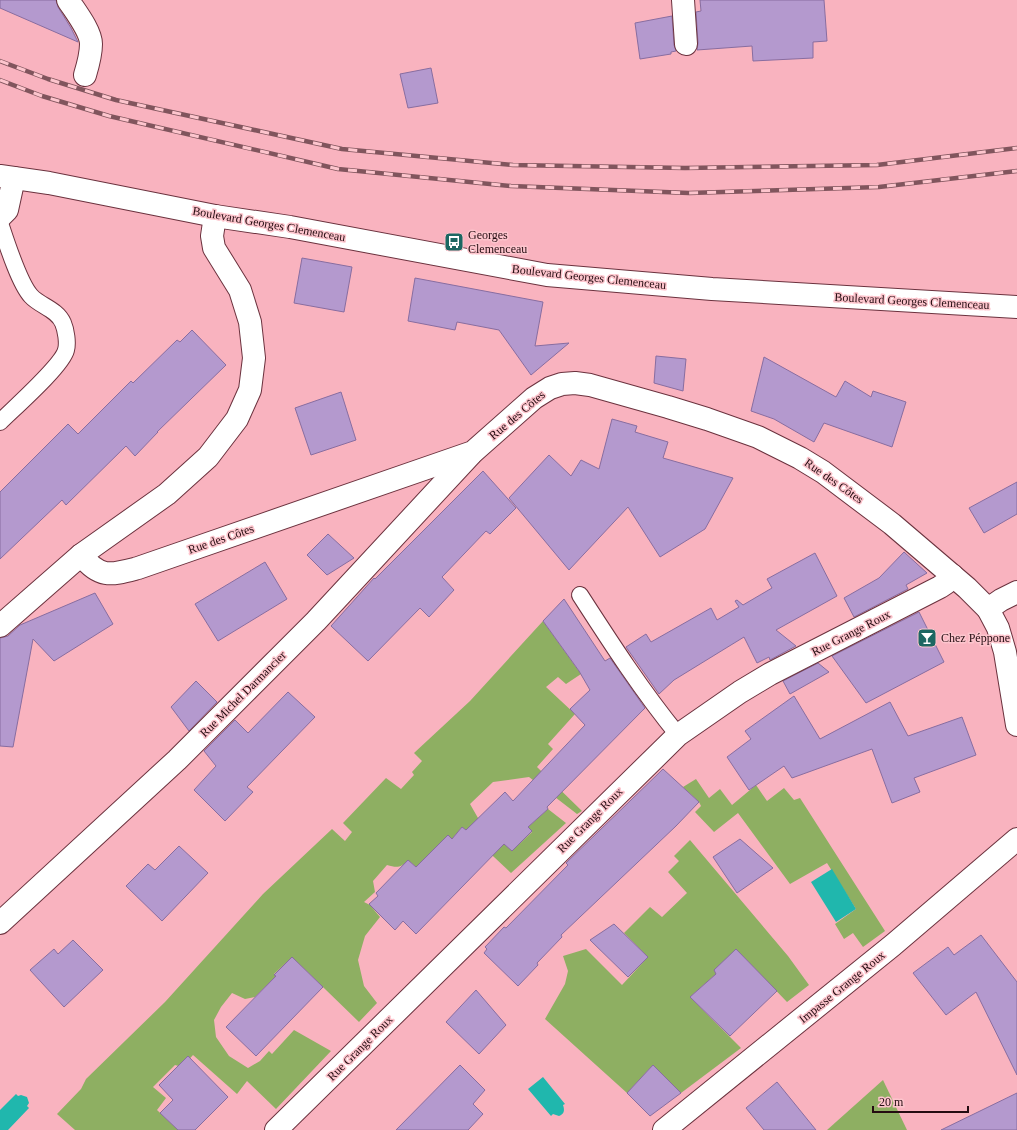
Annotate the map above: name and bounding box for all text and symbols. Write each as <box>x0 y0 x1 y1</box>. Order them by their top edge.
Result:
street label: Boulevard Georges Clemenceau <box>191 204 347 244</box>
place label: Georges Clemenceau <box>468 228 527 256</box>
bus stop icon: Georges Clemenceau <box>443 231 465 253</box>
street label: Boulevard Georges Clemenceau <box>511 262 667 292</box>
street label: Boulevard Georges Clemenceau <box>834 290 990 312</box>
street label: Rue des Côtes <box>486 387 548 442</box>
street label: Rue des Côtes <box>802 456 866 507</box>
street label: Rue des Côtes <box>186 521 256 557</box>
street label: Rue Grange Roux <box>809 607 893 659</box>
bar icon: Chez Péppone <box>916 627 938 649</box>
place label: Chez Péppone <box>941 631 1010 645</box>
street label: Rue Michel Darmancier <box>197 648 289 740</box>
street label: Rue Grange Roux <box>554 784 626 856</box>
street label: Impasse Grange Roux <box>796 948 888 1026</box>
street label: Rue Grange Roux <box>324 1012 396 1084</box>
scale bar <box>873 1088 968 1114</box>
text: 20 m <box>879 1095 904 1109</box>

